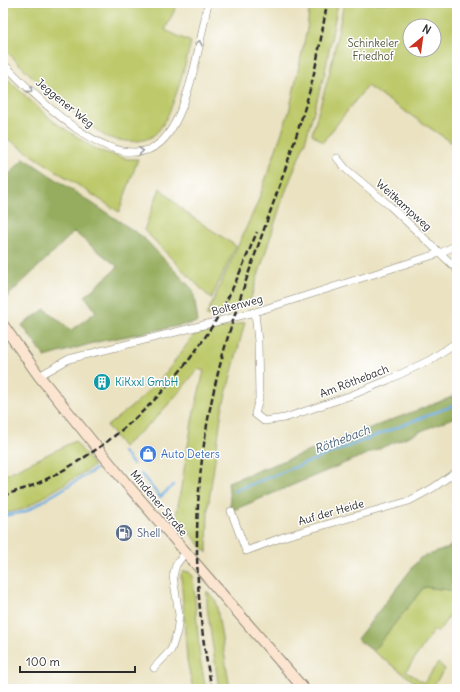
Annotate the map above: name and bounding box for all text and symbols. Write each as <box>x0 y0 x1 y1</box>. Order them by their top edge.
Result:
north arrow <box>402 18 442 58</box>
text: N <box>420 21 434 37</box>
park label: Schinkeler Friedhof <box>347 36 399 63</box>
one-way arrow <box>195 40 203 46</box>
street label: Jeggener Weg <box>33 75 97 131</box>
one-way arrow <box>25 86 33 93</box>
one-way arrow <box>138 147 144 156</box>
street label: Weitkampweg <box>373 176 435 234</box>
street label: Boltenweg <box>210 291 264 319</box>
street label: Am Röthebach <box>318 361 390 401</box>
building icon: KiKxxl GmbH <box>92 372 112 392</box>
place label: KiKxxl GmbH <box>115 375 179 389</box>
water label: Röthebach <box>312 421 373 456</box>
shop icon: Auto Deters <box>138 444 158 464</box>
place label: Auto Deters <box>161 447 220 461</box>
street label: Mindener Straße <box>127 467 191 539</box>
street label: Auf der Heide <box>297 496 366 528</box>
fuel station icon: Shell <box>114 523 134 543</box>
place label: Shell <box>137 526 160 540</box>
scale bar <box>20 648 135 674</box>
text: 100 m <box>26 654 60 669</box>

